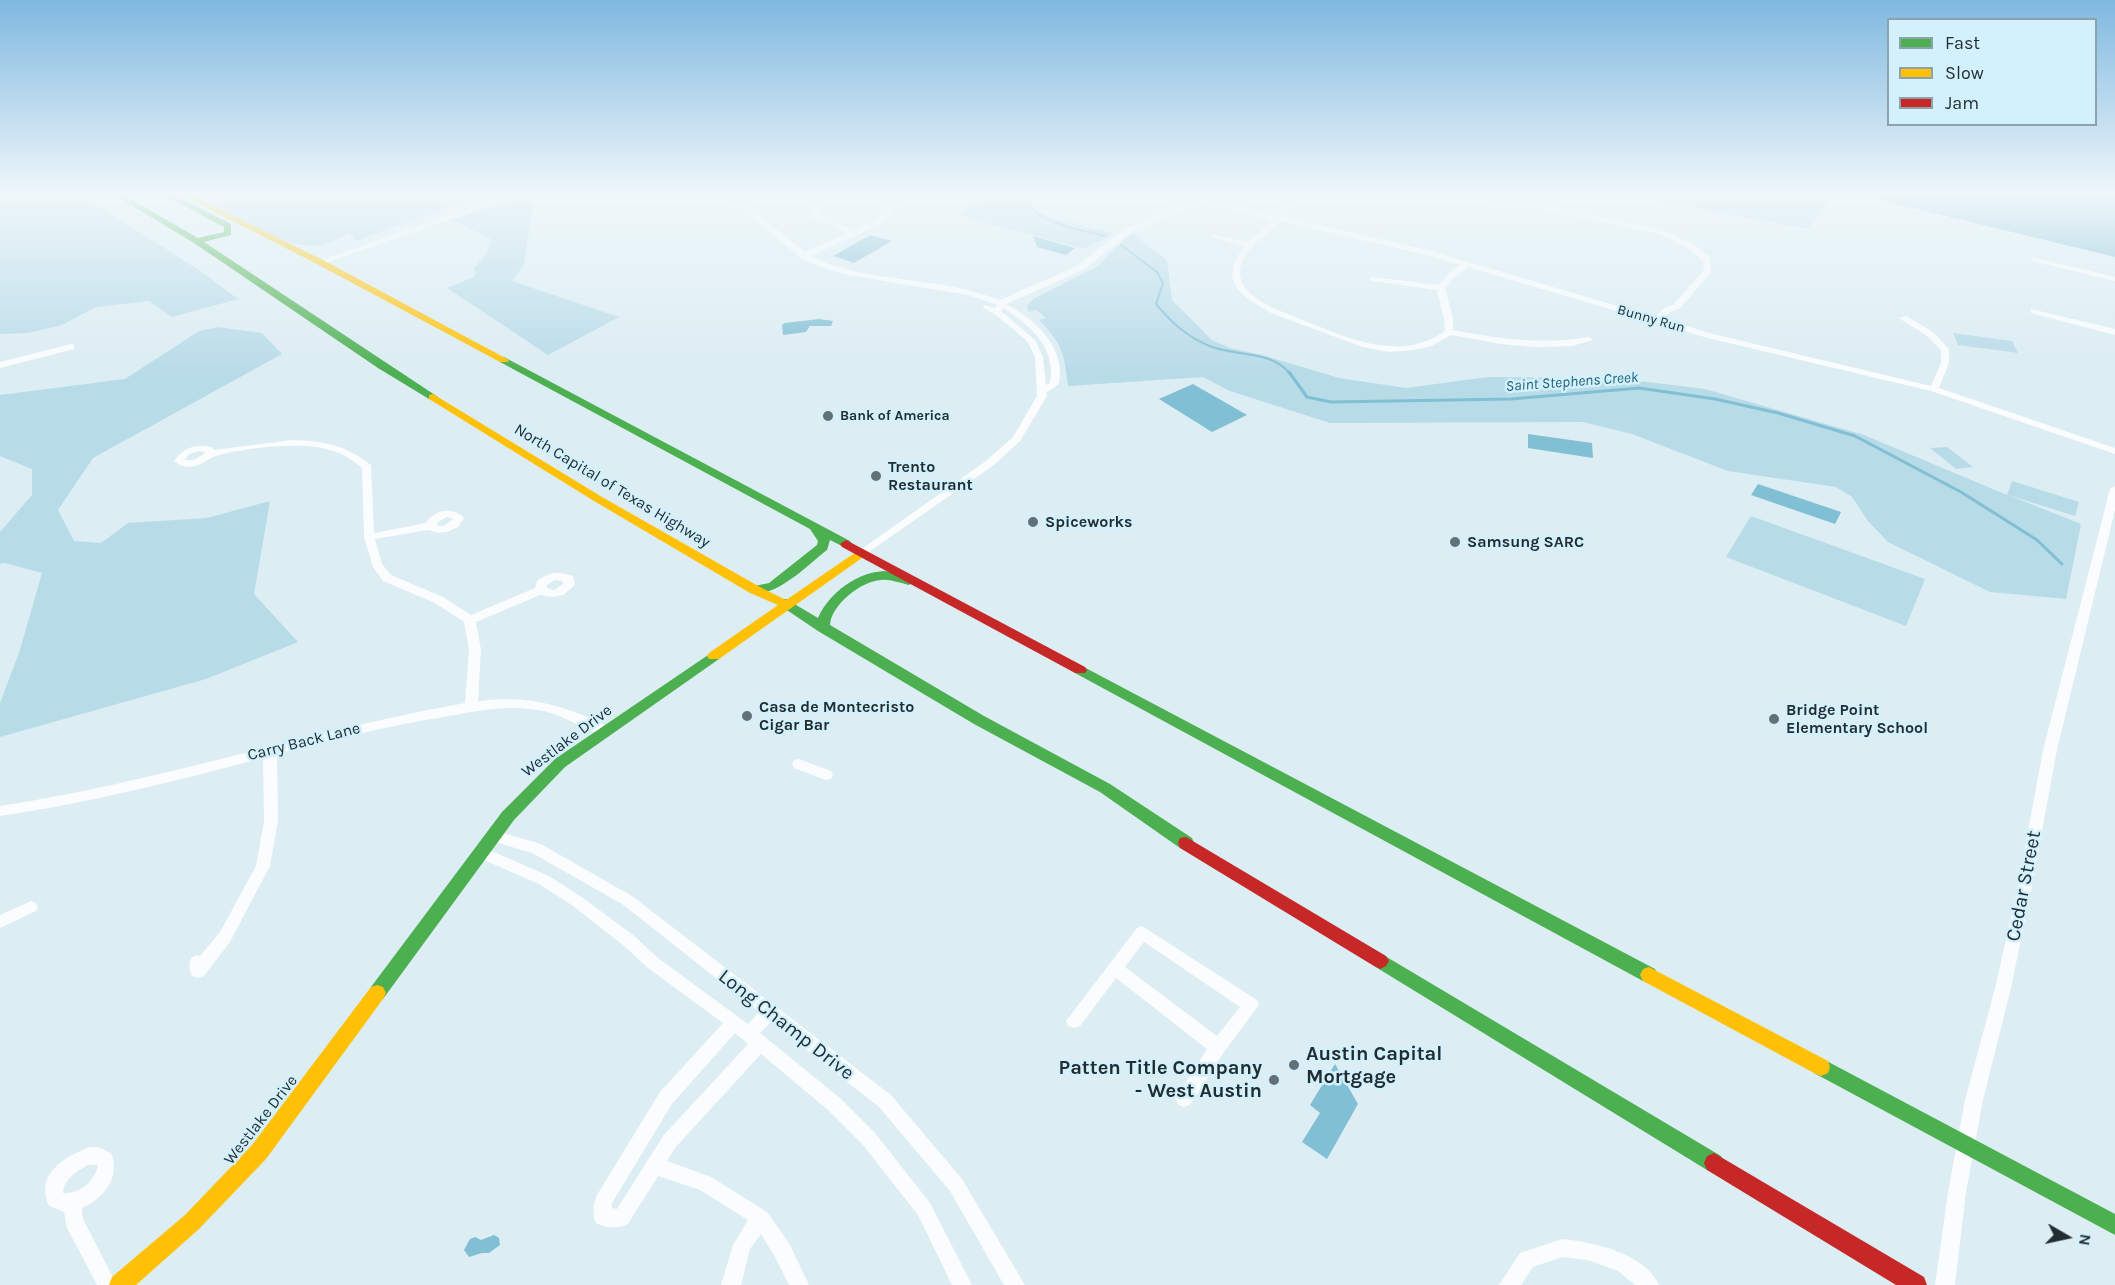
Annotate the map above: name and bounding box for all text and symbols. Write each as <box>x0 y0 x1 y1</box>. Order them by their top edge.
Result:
legend <box>1887 18 2097 126</box>
text: Fast <box>1945 32 1980 54</box>
text: Slow <box>1945 62 1984 84</box>
text: Jam <box>1945 92 1979 114</box>
street label: Bunny Run <box>1615 301 1687 337</box>
water label: Saint Stephens Creek <box>1505 368 1639 396</box>
place label: Bank of America <box>840 408 950 424</box>
marker: Bank of America <box>821 409 835 423</box>
street label: North Capital of Texas Highway <box>511 420 713 552</box>
place label: Trento Restaurant <box>888 457 973 495</box>
marker: Trento Restaurant <box>869 469 883 483</box>
place label: Spiceworks <box>1045 512 1133 532</box>
marker: Spiceworks <box>1026 515 1040 529</box>
place label: Samsung SARC <box>1467 532 1584 552</box>
marker: Samsung SARC <box>1448 535 1462 549</box>
place label: Casa de Montecristo Cigar Bar <box>759 697 914 735</box>
place label: Bridge Point Elementary School <box>1786 700 1928 738</box>
street label: Westlake Drive <box>518 701 616 781</box>
marker: Casa de Montecristo Cigar Bar <box>740 709 754 723</box>
marker: Bridge Point Elementary School <box>1767 712 1781 726</box>
street label: Carry Back Lane <box>246 719 362 765</box>
street label: Cedar Street <box>2002 829 2046 943</box>
street label: Long Champ Drive <box>713 965 859 1085</box>
place label: Austin Capital Mortgage <box>1306 1042 1442 1089</box>
place label: Patten Title Company - West Austin <box>1059 1056 1262 1103</box>
marker: Austin Capital Mortgage <box>1287 1058 1301 1072</box>
street label: Westlake Drive <box>220 1071 302 1169</box>
marker: Patten Title Company - West Austin <box>1267 1073 1281 1087</box>
north arrow <box>2037 1207 2097 1267</box>
text: N <box>2075 1233 2096 1247</box>

